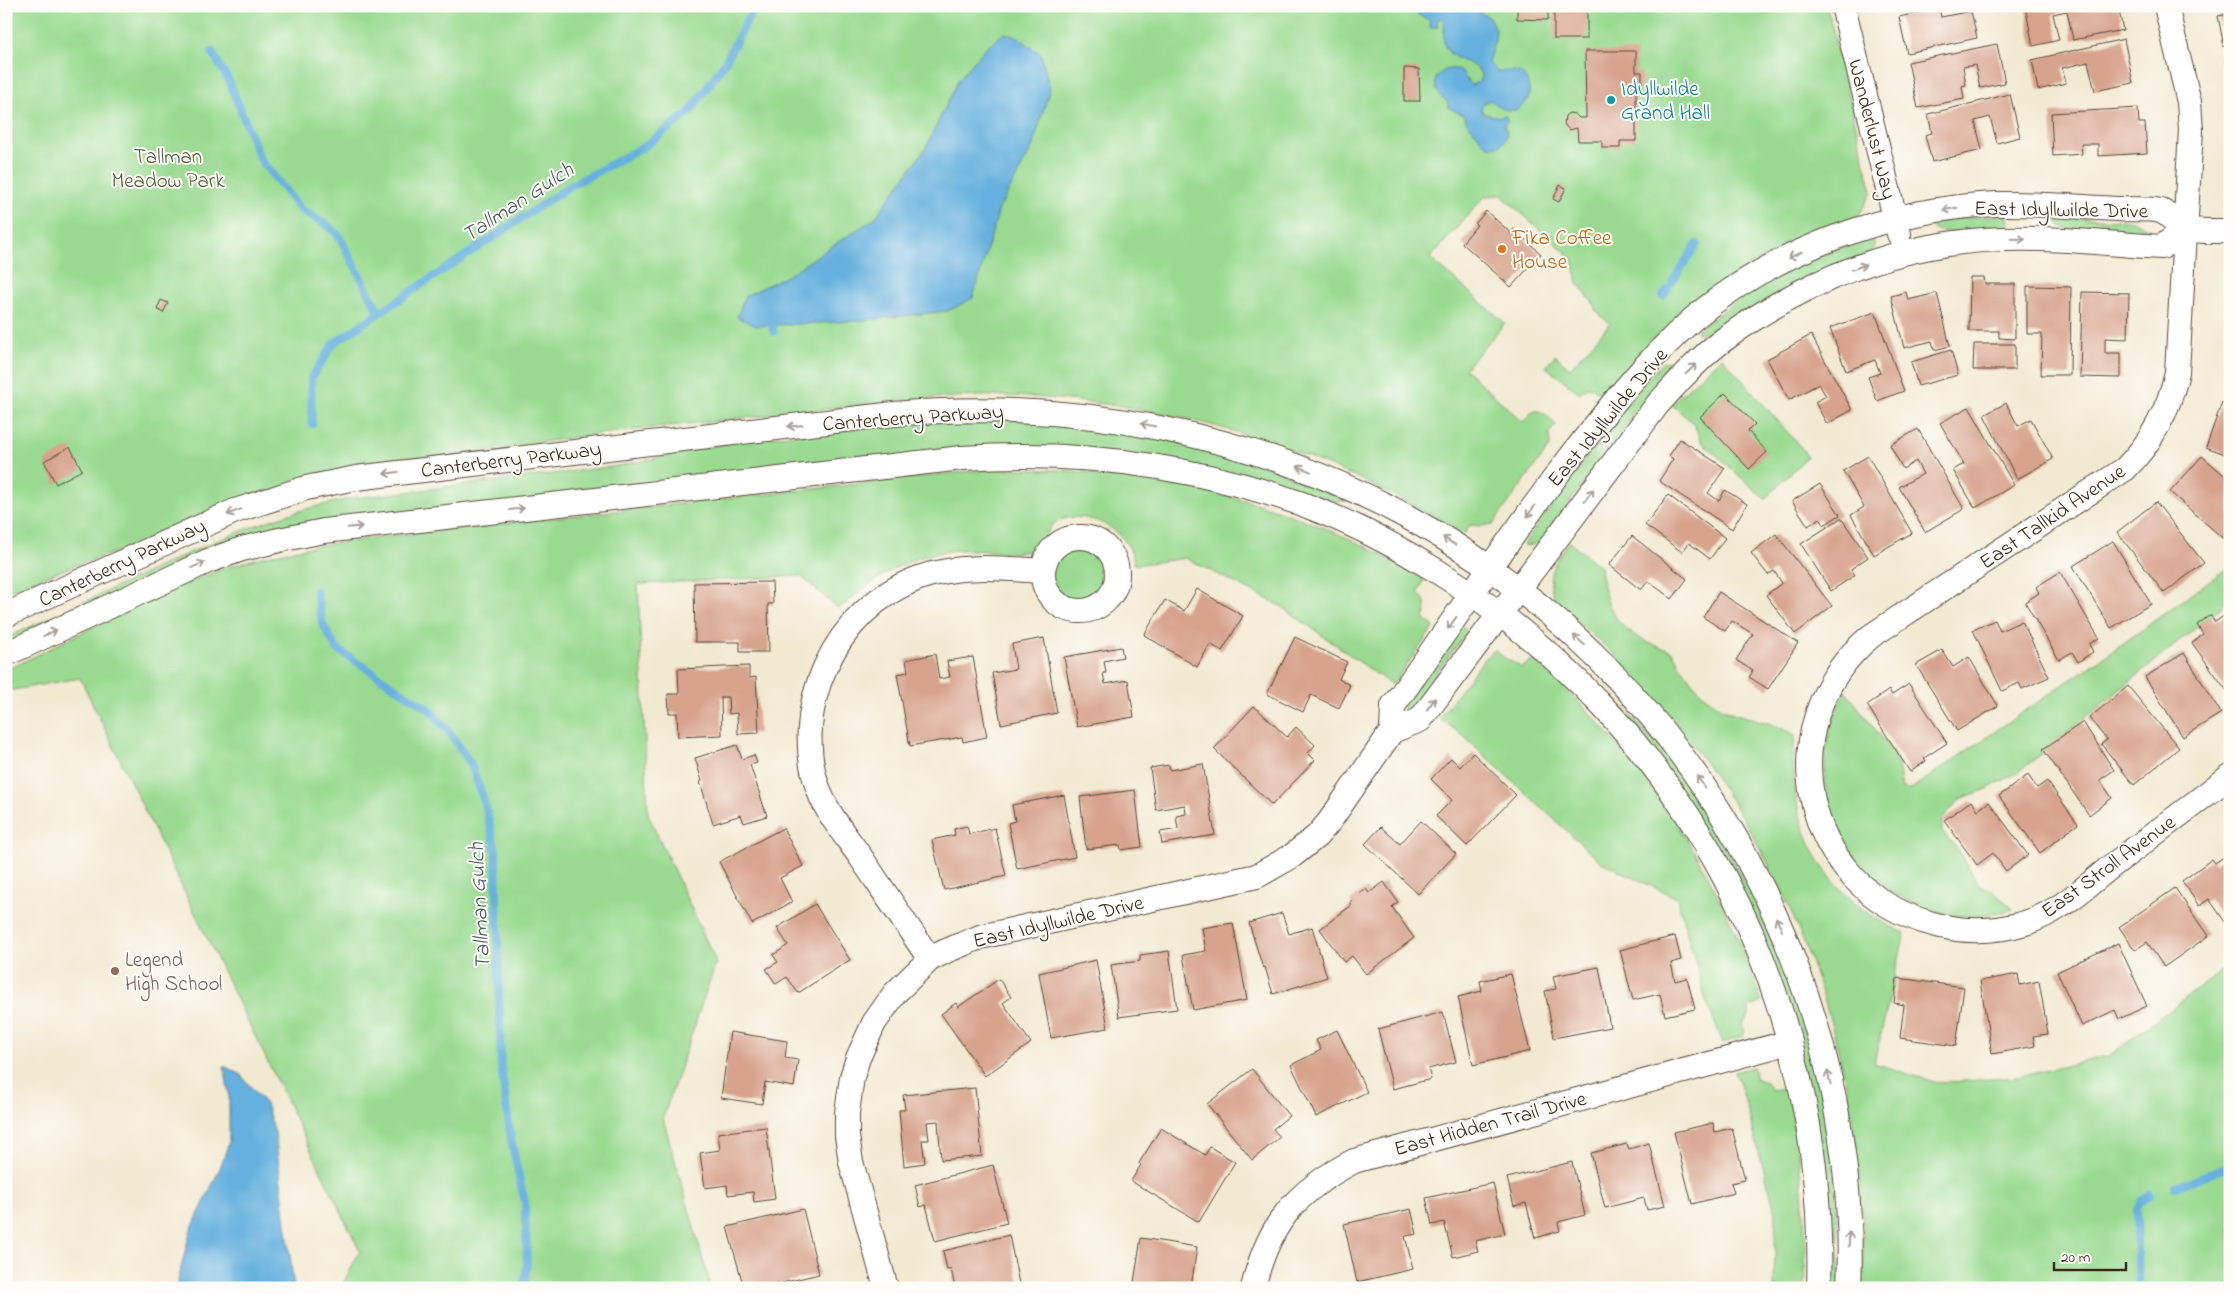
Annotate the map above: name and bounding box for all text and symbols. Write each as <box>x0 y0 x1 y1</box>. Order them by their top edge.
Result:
street label: Wanderlust Way <box>1837 56 1903 203</box>
place label: Idyllwilde Grand Hall <box>1621 75 1710 129</box>
marker: Idyllwilde Grand Hall <box>1605 94 1617 106</box>
park label: Tallman Meadow Park <box>111 143 225 197</box>
water label: Tallman Gulch <box>456 155 581 252</box>
street label: East Idyllwilde Drive <box>1974 194 2149 230</box>
one-way arrow <box>1943 205 1959 214</box>
place label: Fika Coffee House <box>1511 224 1612 278</box>
one-way arrow <box>2009 234 2025 244</box>
marker: Fika Coffee House <box>1496 243 1508 255</box>
one-way arrow <box>1788 250 1803 260</box>
one-way arrow <box>1851 261 1866 270</box>
street label: East Idyllwilde Drive <box>1541 342 1678 496</box>
one-way arrow <box>1685 363 1698 375</box>
street label: Canterberry Parkway <box>822 398 1005 442</box>
one-way arrow <box>1140 420 1156 430</box>
one-way arrow <box>787 421 803 431</box>
street label: Canterberry Parkway <box>419 435 603 489</box>
street label: East Tallkid Avenue <box>1974 457 2133 578</box>
one-way arrow <box>1297 464 1312 473</box>
one-way arrow <box>383 468 399 478</box>
one-way arrow <box>1584 488 1594 502</box>
one-way arrow <box>508 504 524 514</box>
one-way arrow <box>1525 504 1536 517</box>
one-way arrow <box>226 508 241 517</box>
street label: Canterberry Parkway <box>34 512 212 618</box>
one-way arrow <box>347 522 363 532</box>
one-way arrow <box>1443 536 1457 546</box>
one-way arrow <box>190 560 205 570</box>
one-way arrow <box>1447 616 1457 630</box>
one-way arrow <box>43 628 58 638</box>
one-way arrow <box>1572 634 1585 646</box>
one-way arrow <box>1426 697 1436 711</box>
one-way arrow <box>1696 775 1706 789</box>
street label: East Stroll Avenue <box>2036 808 2183 927</box>
water label: Tallman Gulch <box>462 841 500 970</box>
street label: East Idyllwilde Drive <box>970 889 1148 959</box>
one-way arrow <box>1774 917 1784 932</box>
place label: Legend High School <box>125 946 222 1002</box>
marker: Legend High School <box>109 965 121 977</box>
one-way arrow <box>1824 1070 1834 1086</box>
street label: East Hidden Trail Drive <box>1391 1085 1591 1165</box>
one-way arrow <box>1844 1231 1854 1248</box>
scale bar <box>2054 1239 2126 1271</box>
text: 20 m <box>2061 1247 2091 1269</box>

